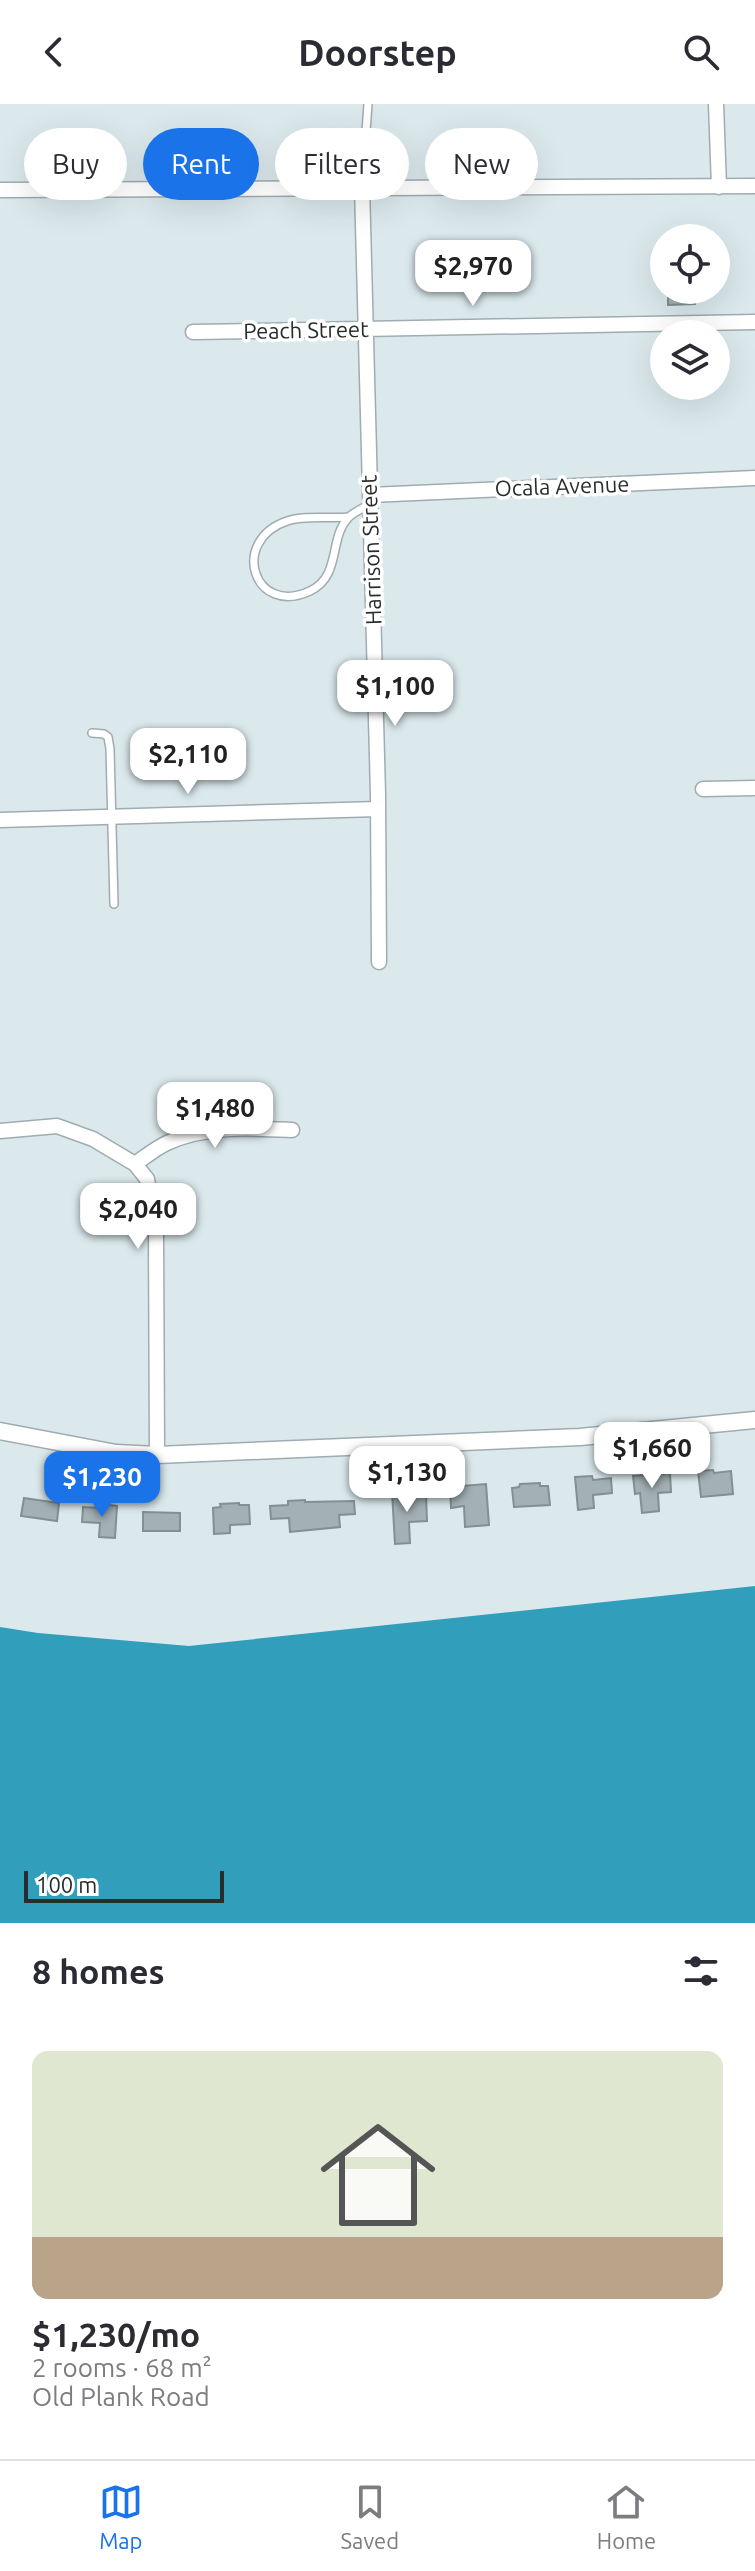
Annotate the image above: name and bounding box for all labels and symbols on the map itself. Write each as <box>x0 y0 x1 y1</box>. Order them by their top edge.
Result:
pin: $2,970 <box>408 240 538 308</box>
street label: Peach Street <box>243 316 369 343</box>
street label: Ocala Avenue <box>494 471 630 500</box>
street label: Harrison Street <box>355 474 386 625</box>
pin: $1,100 <box>330 660 460 728</box>
pin: $2,110 <box>123 728 253 796</box>
pin: $1,480 <box>150 1082 280 1150</box>
pin: $2,040 <box>73 1183 203 1251</box>
pin: $1,660 <box>587 1422 717 1490</box>
pin: $1,130 <box>342 1446 472 1514</box>
pin: $1,230 <box>37 1451 167 1519</box>
scale bar <box>24 1867 224 1903</box>

